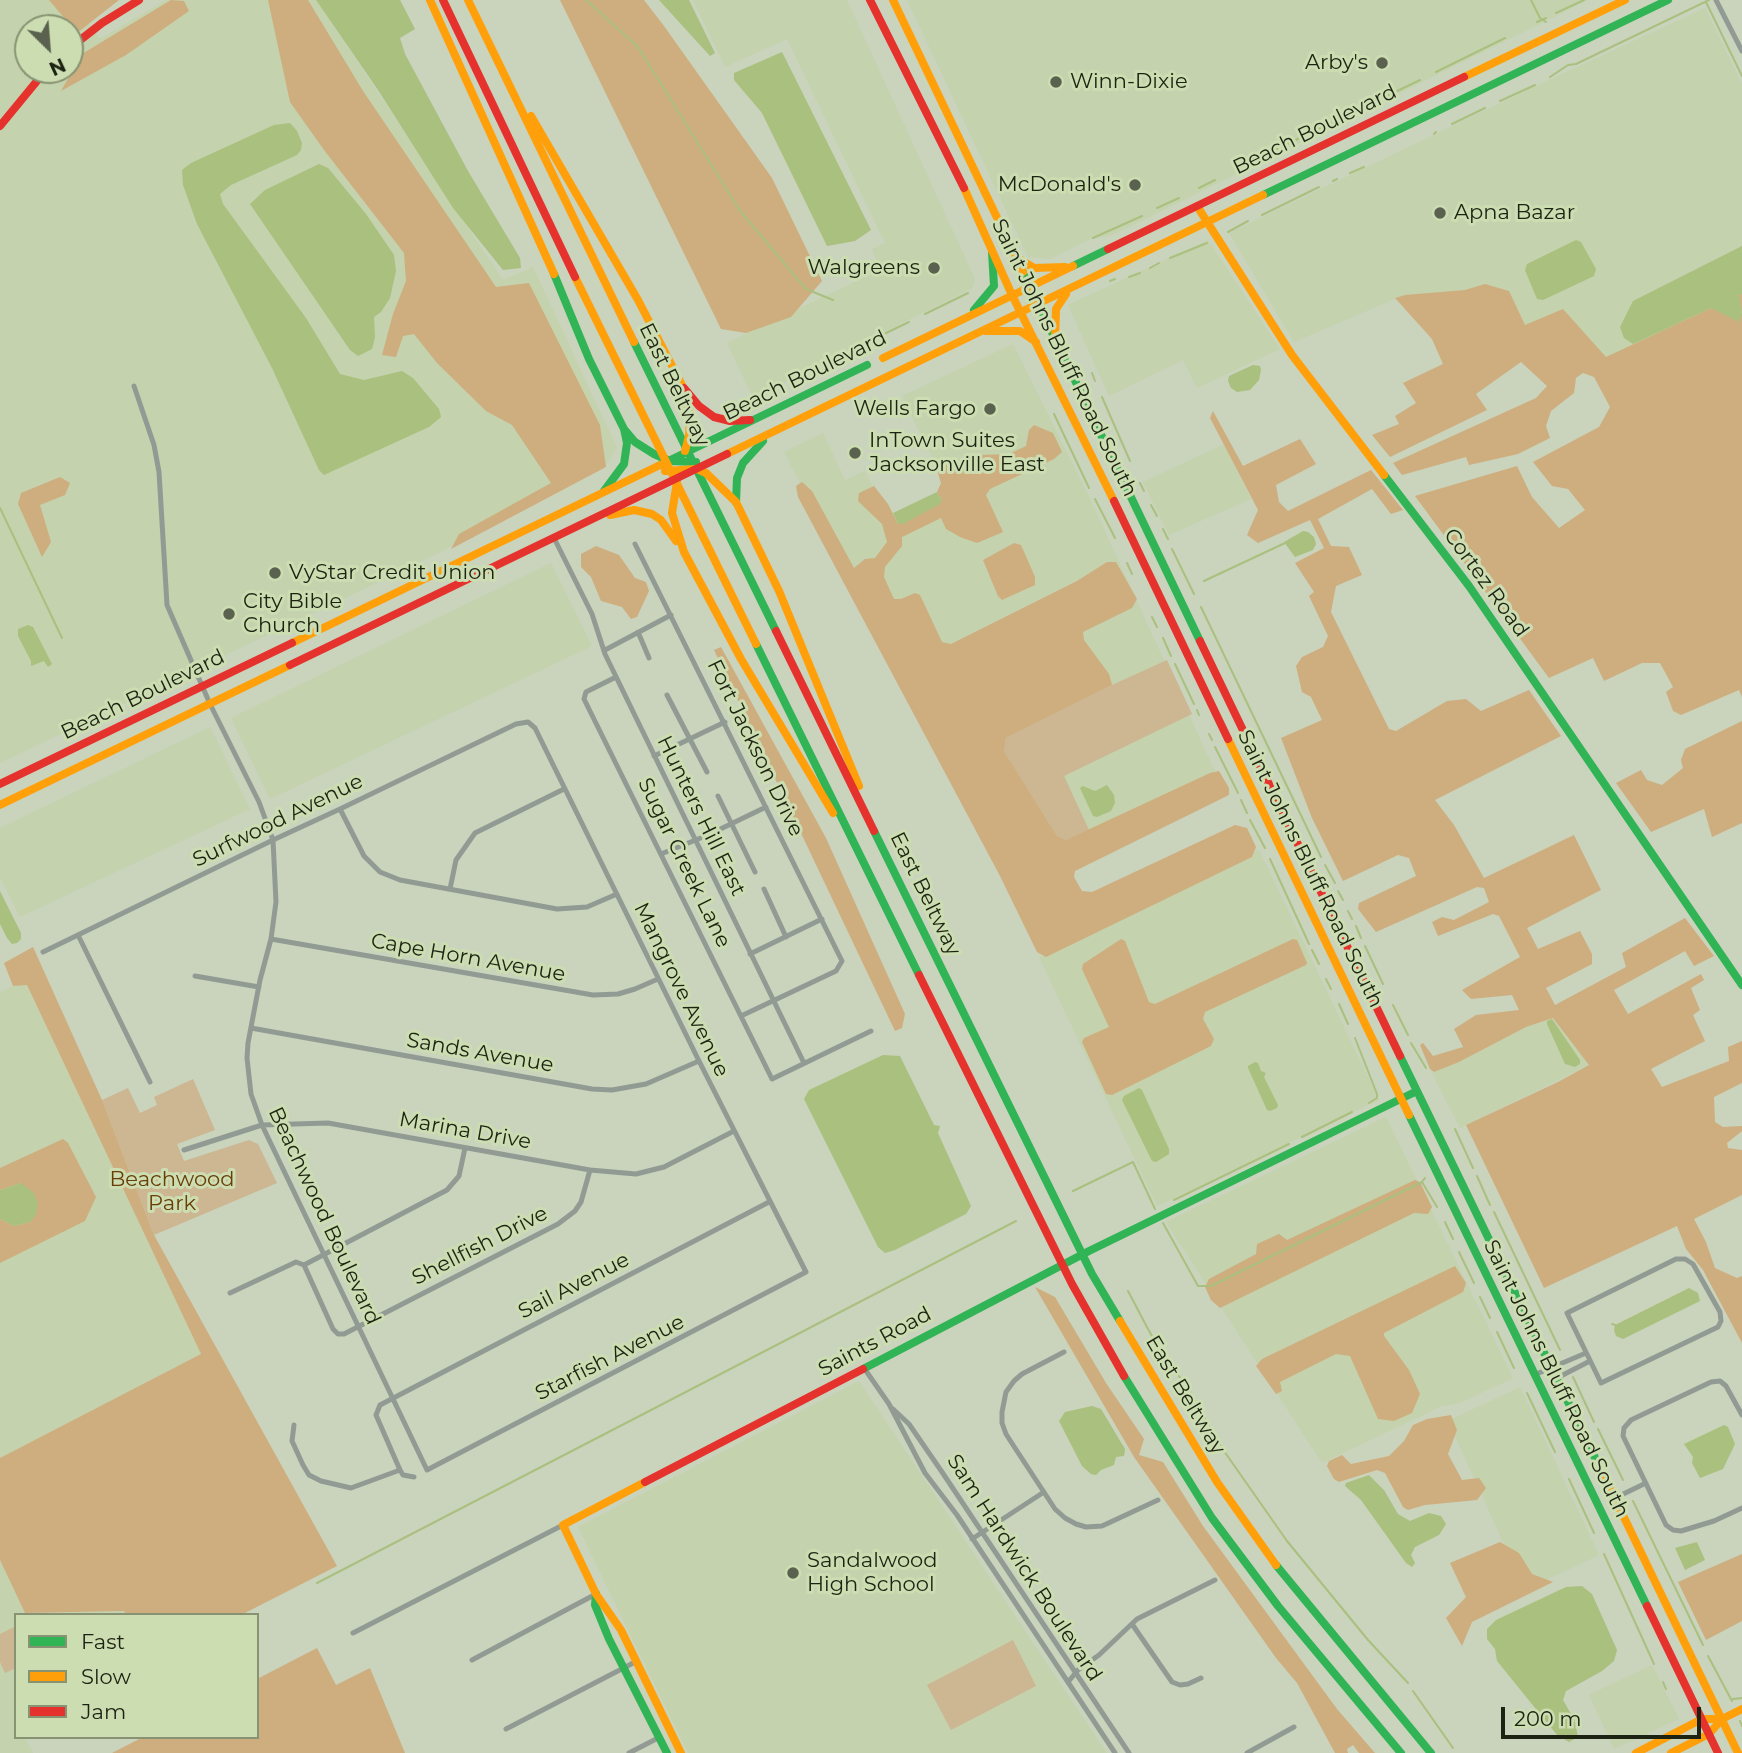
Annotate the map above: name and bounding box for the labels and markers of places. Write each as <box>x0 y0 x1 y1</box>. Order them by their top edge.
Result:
place label: Arby's <box>1305 50 1368 76</box>
marker: Arby's <box>1374 55 1390 71</box>
place label: Winn-Dixie <box>1070 69 1188 95</box>
marker: Winn-Dixie <box>1048 74 1064 90</box>
place label: McDonald's <box>998 172 1121 198</box>
marker: McDonald's <box>1127 177 1143 193</box>
place label: Apna Bazar <box>1454 200 1575 226</box>
marker: Apna Bazar <box>1432 205 1448 221</box>
place label: Walgreens <box>807 255 920 281</box>
marker: Walgreens <box>926 260 942 276</box>
place label: Wells Fargo <box>853 396 976 422</box>
marker: Wells Fargo <box>982 401 998 417</box>
place label: InTown Suites Jacksonville East <box>869 428 1045 478</box>
marker: InTown Suites Jacksonville East <box>847 445 863 461</box>
place label: VyStar Credit Union <box>289 560 496 586</box>
marker: VyStar Credit Union <box>267 565 283 581</box>
place label: City Bible Church <box>243 589 342 639</box>
marker: City Bible Church <box>221 606 237 622</box>
place label: Sandalwood High School <box>807 1548 937 1598</box>
marker: Sandalwood High School <box>785 1565 801 1581</box>

